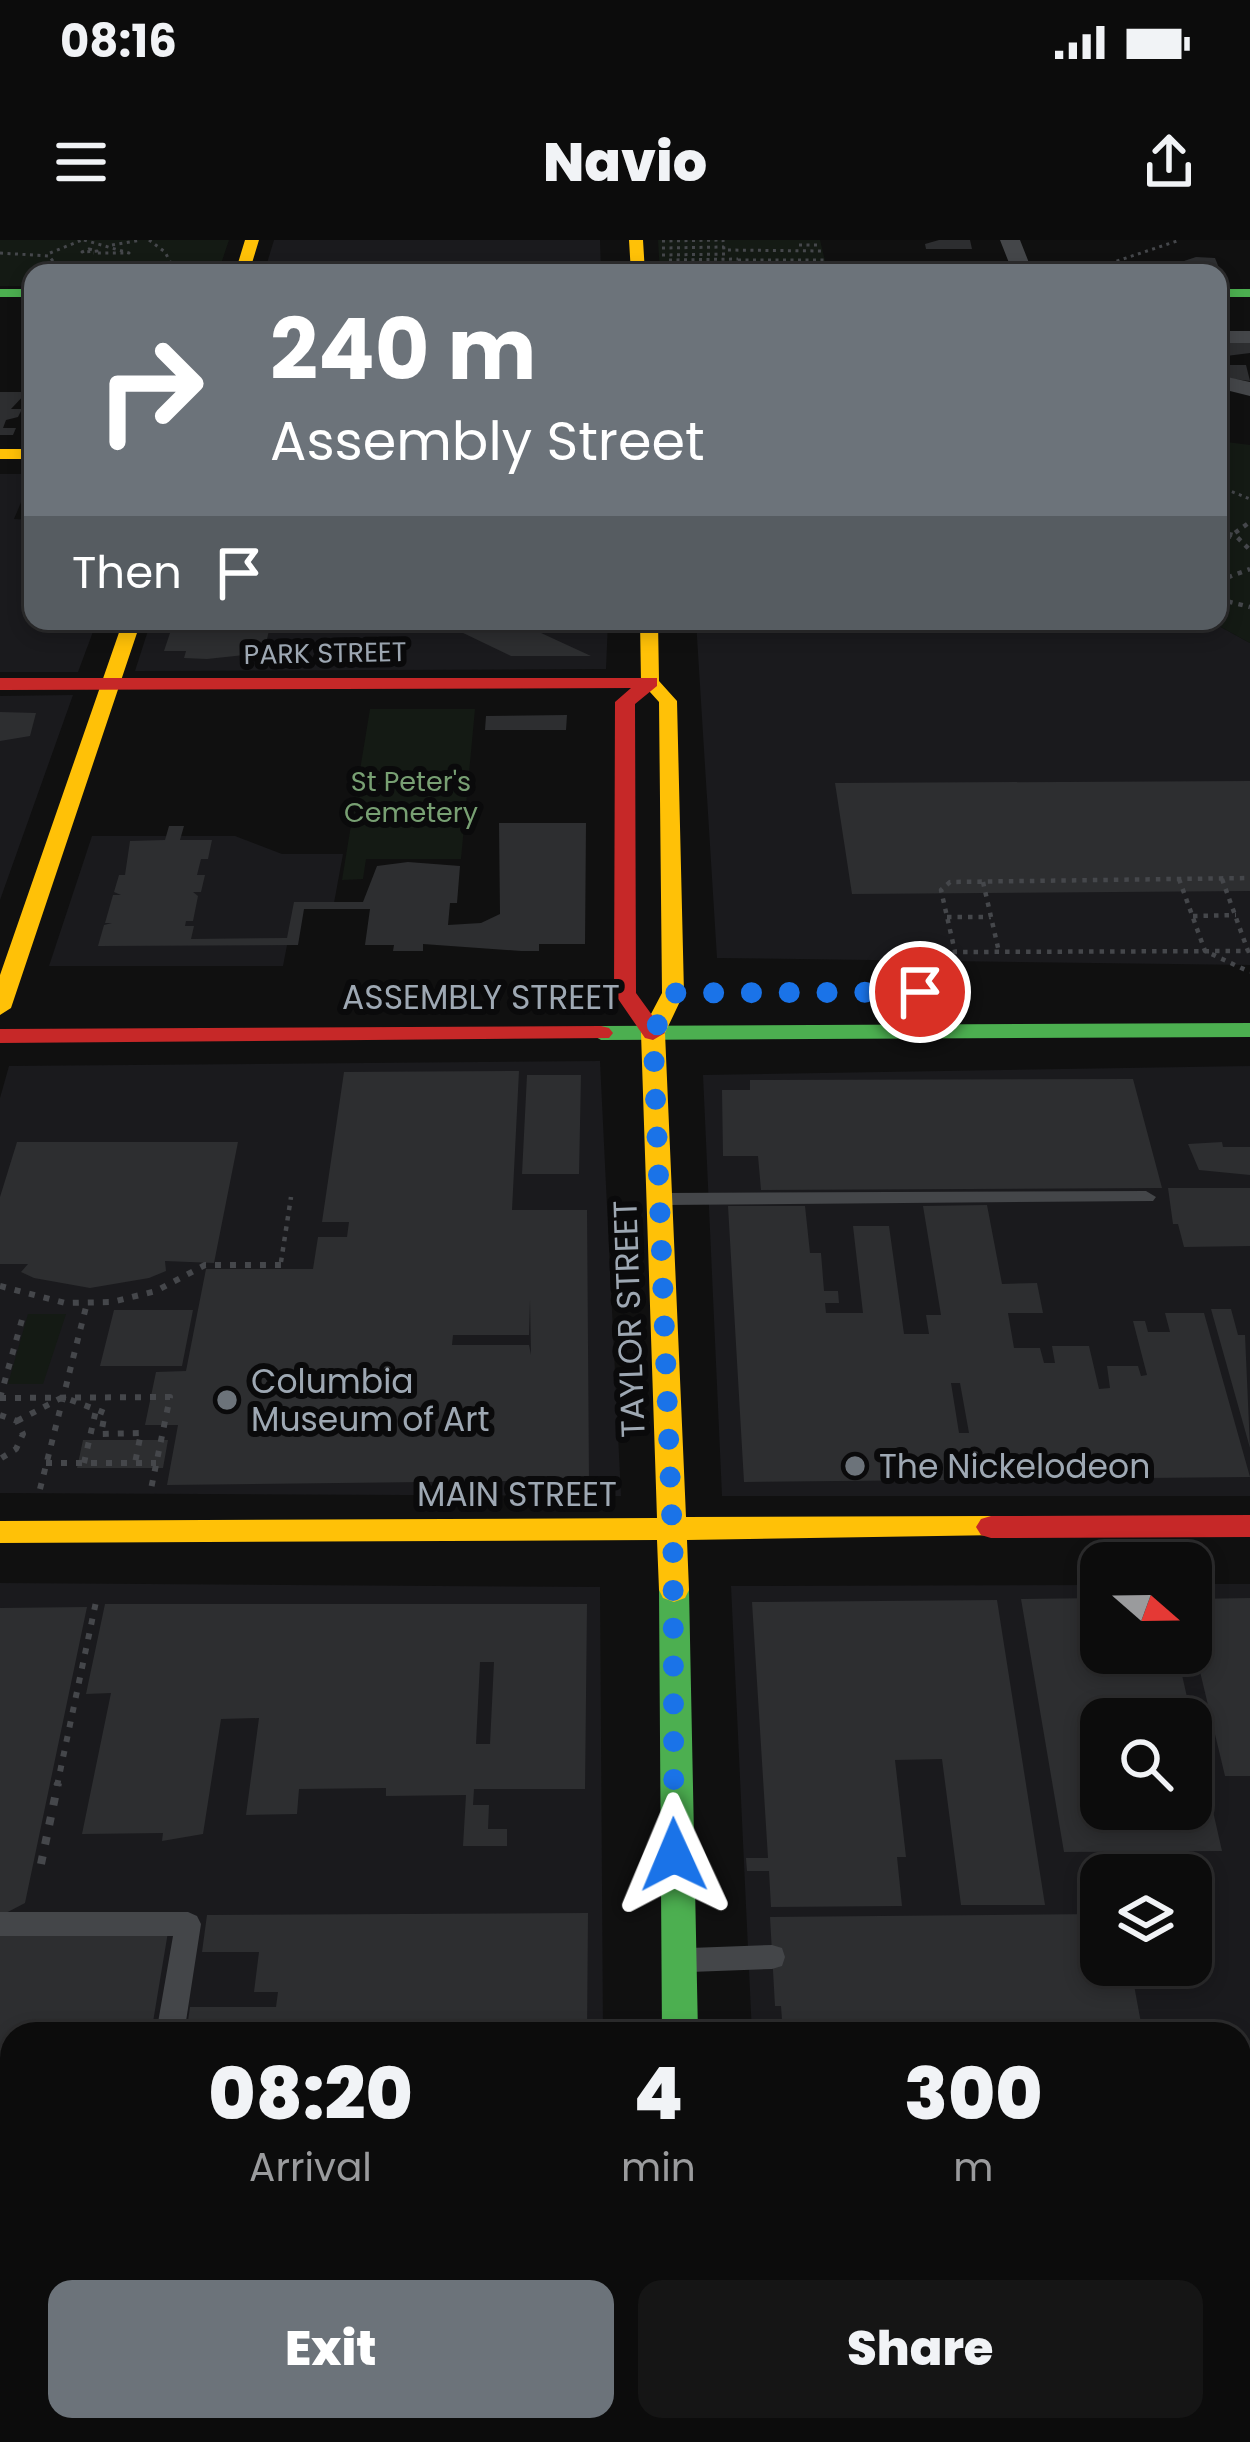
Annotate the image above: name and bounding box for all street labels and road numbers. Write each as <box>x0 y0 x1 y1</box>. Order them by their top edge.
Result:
street label: PARK STREET <box>243 633 407 673</box>
street label: ASSEMBLY STREET <box>342 974 620 1021</box>
street label: TAYLOR STREET <box>601 1200 657 1438</box>
street label: MAIN STREET <box>417 1471 617 1518</box>

